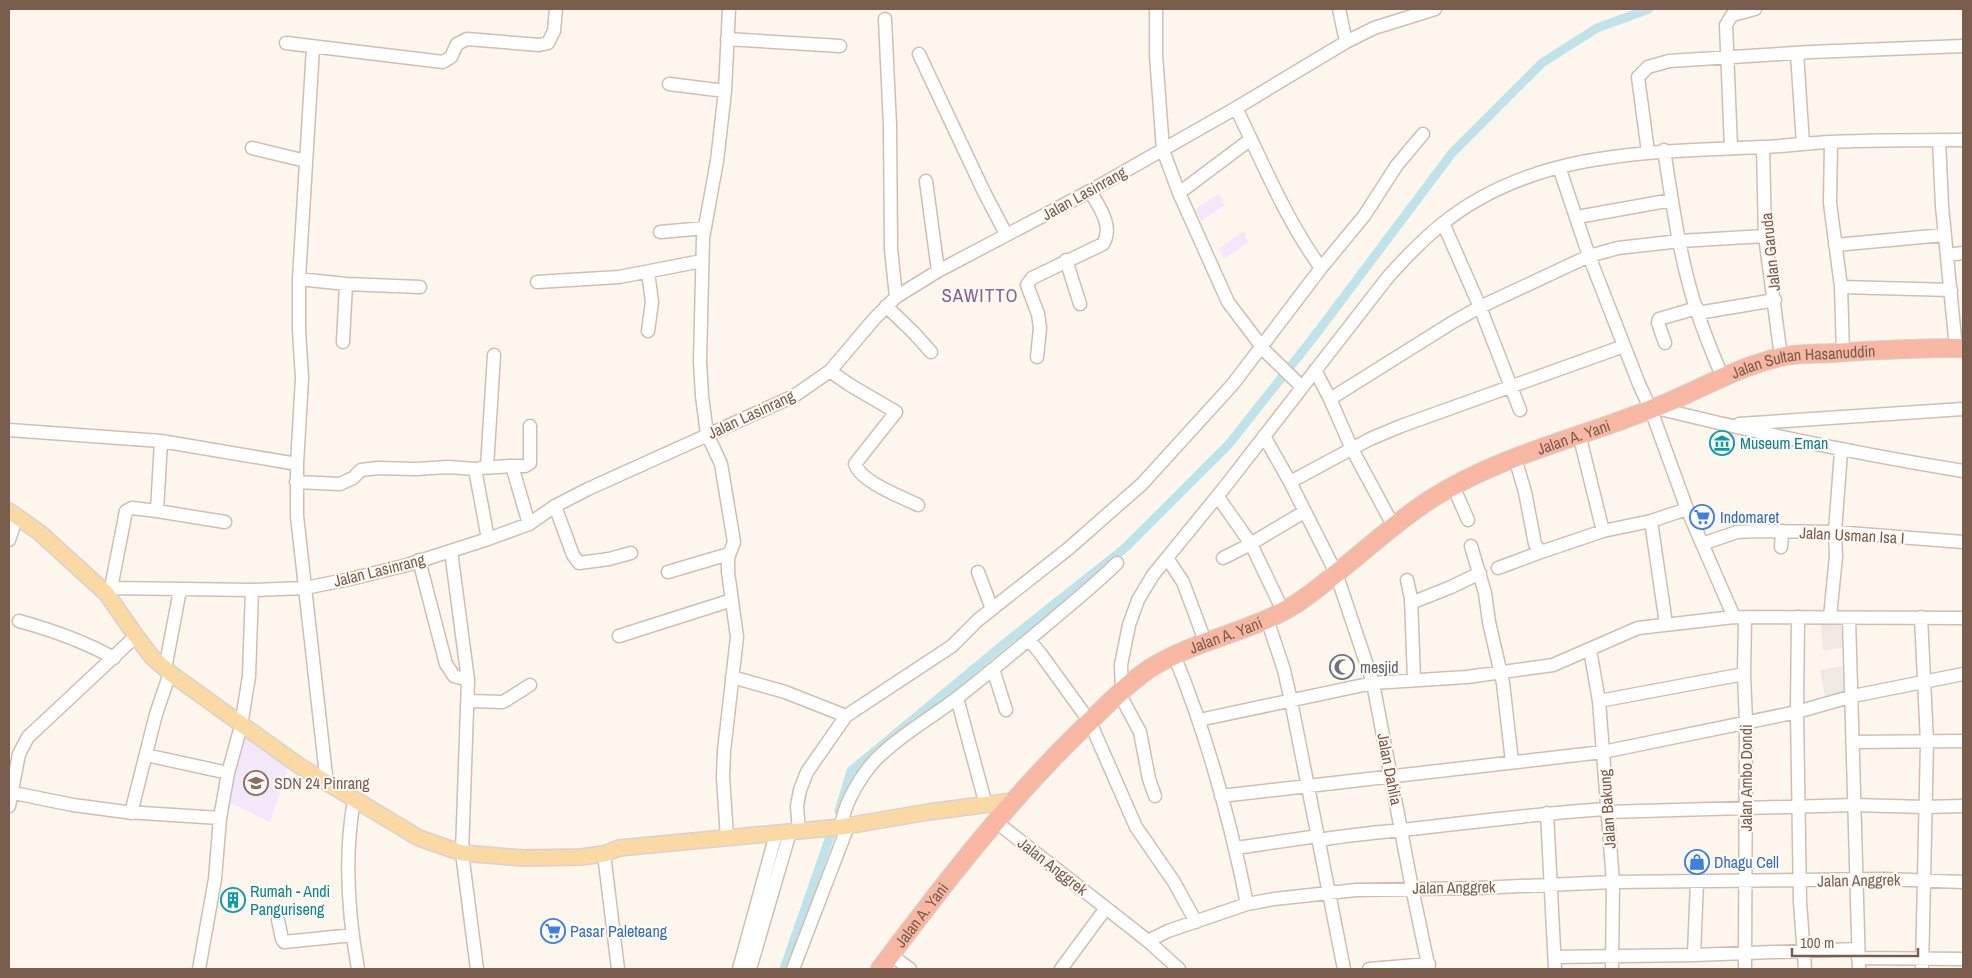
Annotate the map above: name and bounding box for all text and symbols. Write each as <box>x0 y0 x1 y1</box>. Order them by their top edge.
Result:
street label: Jalan Lasinrang <box>1038 160 1131 225</box>
street label: Jalan Garuda <box>1755 211 1785 292</box>
district label: SAWITTO <box>941 282 1019 308</box>
street label: Jalan Sultan Hasanuddin <box>1728 339 1876 384</box>
street label: Jalan Lasinrang <box>704 384 799 444</box>
street label: Jalan A. Yani <box>1534 414 1613 460</box>
museum icon: Museum Eman <box>1709 430 1735 456</box>
place label: Museum Eman <box>1740 432 1828 454</box>
supermarket icon: Indomaret <box>1689 504 1715 530</box>
place label: Indomaret <box>1720 506 1779 528</box>
street label: Jalan Usman Isa I <box>1799 521 1905 549</box>
street label: Jalan Lasinrang <box>331 548 428 592</box>
street label: Jalan A. Yani <box>1186 612 1265 659</box>
mosque icon: mesjid <box>1329 654 1355 680</box>
place label: mesjid <box>1360 656 1399 678</box>
street label: Jalan Ambo Dondi <box>1735 724 1757 832</box>
street label: Jalan Dahlia <box>1372 731 1408 808</box>
street label: Jalan Bakung <box>1593 768 1621 849</box>
school or university icon: SDN 24 Pinrang <box>243 770 269 796</box>
place label: SDN 24 Pinrang <box>274 772 370 794</box>
street label: Jalan Anggrek <box>1013 832 1093 901</box>
shop icon: Dhagu Cell <box>1684 849 1710 875</box>
place label: Dhagu Cell <box>1714 851 1779 873</box>
street label: Jalan Anggrek <box>1817 868 1901 892</box>
street label: Jalan Anggrek <box>1412 875 1496 899</box>
street label: Jalan A. Yani <box>889 878 953 952</box>
place label: Rumah - Andi Panguriseng <box>250 880 330 920</box>
building icon: Rumah - Andi Panguriseng <box>220 887 246 913</box>
supermarket icon: Pasar Paleteang <box>540 918 566 944</box>
place label: Pasar Paleteang <box>570 920 668 942</box>
scale bar <box>1792 926 1918 958</box>
text: 100 m <box>1800 932 1834 953</box>

